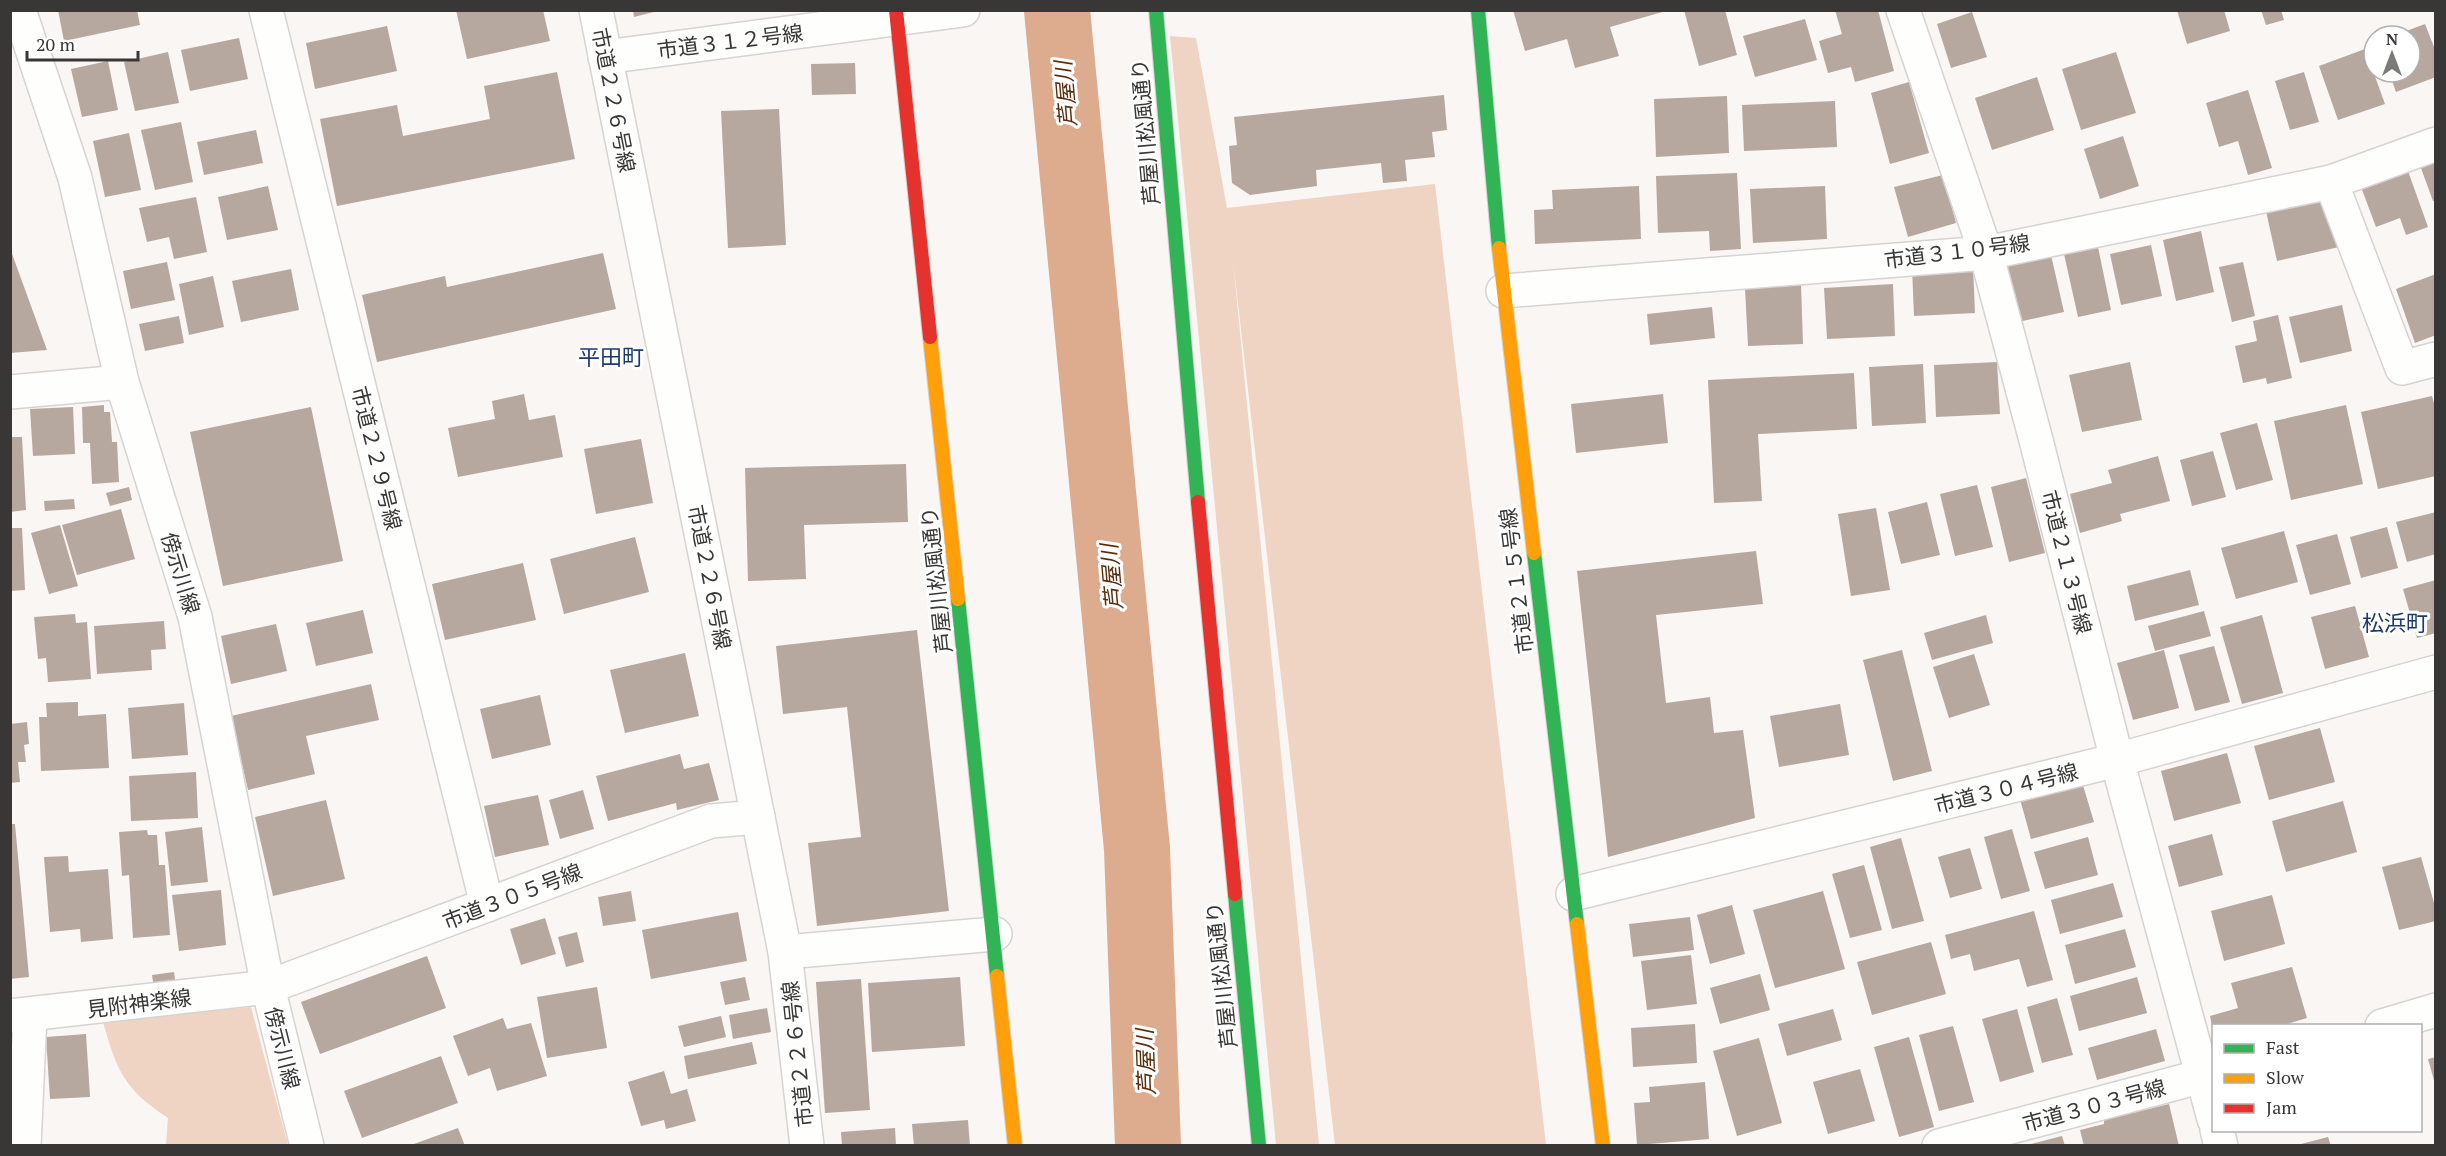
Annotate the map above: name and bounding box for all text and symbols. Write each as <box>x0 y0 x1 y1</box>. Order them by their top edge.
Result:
street label: 市道３１２号線 <box>655 18 805 64</box>
scale bar <box>27 24 138 62</box>
north arrow <box>2362 24 2422 84</box>
street label: 市道２２６号線 <box>586 25 642 175</box>
text: N <box>2386 28 2398 50</box>
text: 20 m <box>36 32 76 56</box>
water label: 芦屋川 <box>1048 58 1082 128</box>
street label: 芦屋川松風通り <box>1125 58 1165 206</box>
street label: 市道３１０号線 <box>1882 228 2032 274</box>
district label: 平田町 <box>578 342 644 371</box>
street label: 市道２２９号線 <box>346 383 408 533</box>
street label: 市道２１３号線 <box>2036 487 2098 637</box>
street label: 市道２２６号線 <box>682 502 738 652</box>
street label: 芦屋川松風通り <box>914 505 958 655</box>
street label: 市道２１５号線 <box>1493 506 1539 656</box>
street label: 傍示川線 <box>155 529 207 617</box>
water label: 芦屋川 <box>1094 541 1128 611</box>
district label: 松浜町 <box>2362 608 2428 637</box>
street label: 市道３０４号線 <box>1931 757 2081 819</box>
street label: 市道３０５号線 <box>438 857 586 935</box>
street label: 芦屋川松風通り <box>1199 900 1243 1050</box>
street label: 市道２２６号線 <box>775 979 819 1129</box>
street label: 見附神楽線 <box>85 983 193 1023</box>
street label: 傍示川線 <box>259 1004 307 1092</box>
legend <box>2212 1024 2422 1132</box>
water label: 芦屋川 <box>1129 1027 1161 1095</box>
text: Fast <box>2266 1035 2300 1059</box>
text: Slow <box>2266 1065 2305 1089</box>
street label: 市道３０３号線 <box>2019 1072 2169 1138</box>
text: Jam <box>2266 1095 2297 1119</box>

